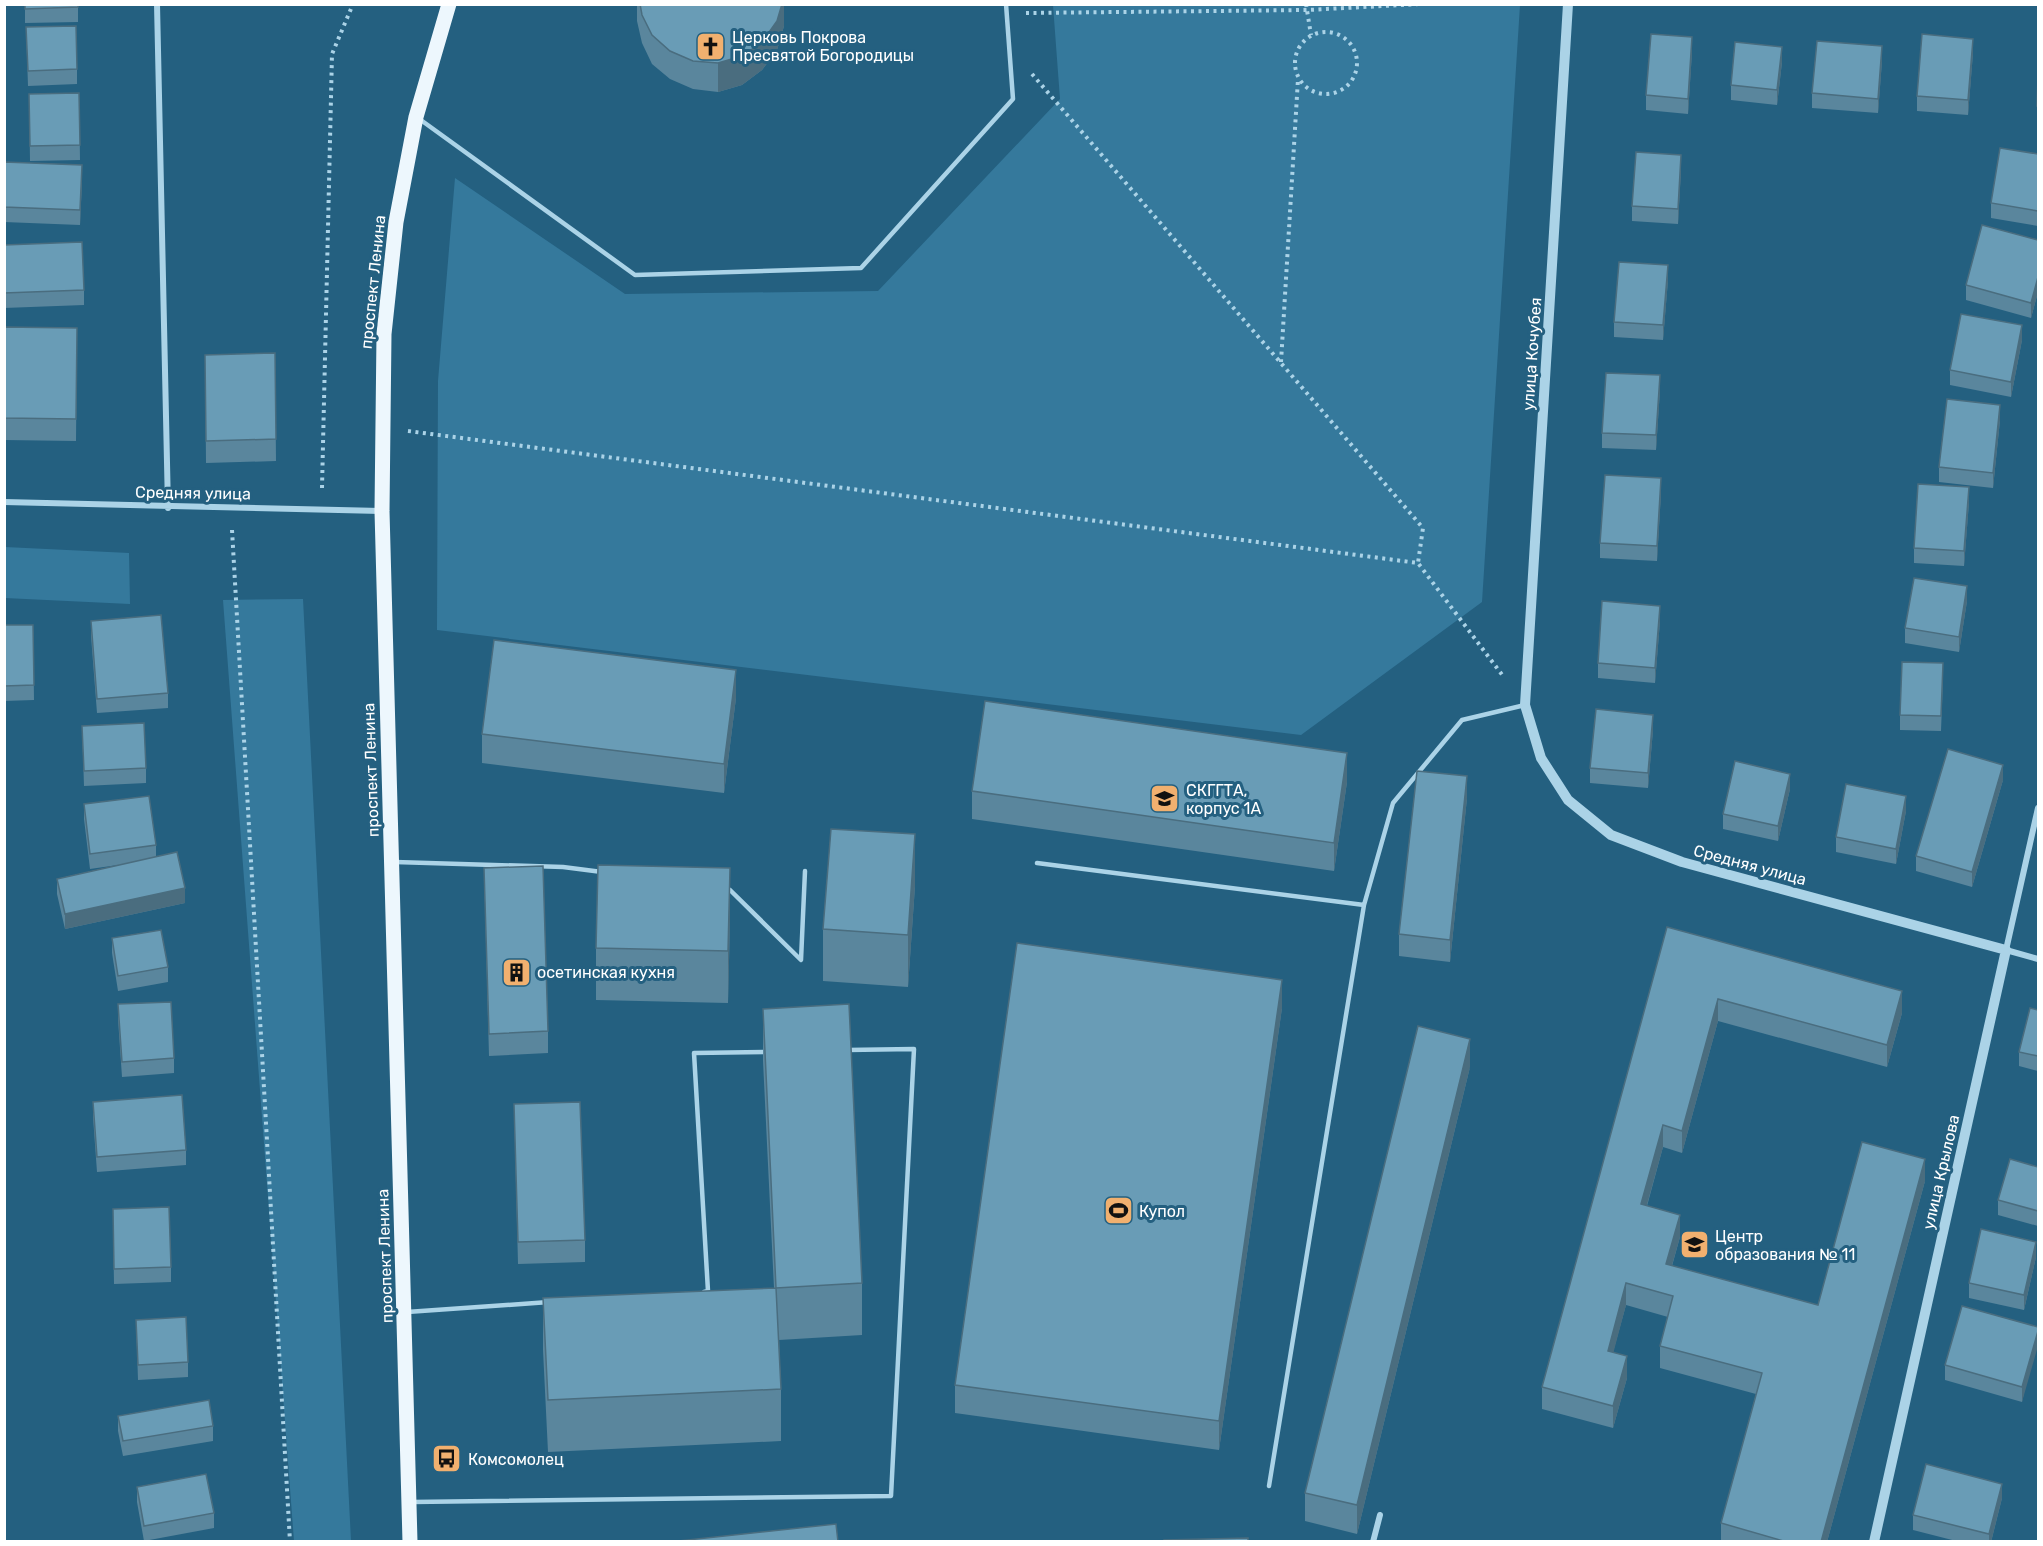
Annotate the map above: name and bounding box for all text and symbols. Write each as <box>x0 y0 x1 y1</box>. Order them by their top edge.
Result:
place label: Церковь Покрова Пресвятой Богородицы <box>732 28 914 65</box>
church icon: Церковь Покрова Пресвятой Богородицы <box>695 30 727 62</box>
street label: проспект Ленина <box>357 214 389 350</box>
street label: улица Кочубея <box>1519 297 1545 411</box>
street label: Средняя улица <box>135 482 251 504</box>
street label: проспект Ленина <box>359 702 383 838</box>
place label: СКГГТА, корпус 1А <box>1186 781 1261 818</box>
school or university icon: СКГГТА, корпус 1А <box>1149 783 1181 815</box>
street label: Средняя улица <box>1692 841 1808 889</box>
building icon: осетинская кухня <box>500 956 532 988</box>
place label: осетинская кухня <box>537 963 675 982</box>
street label: улица Крылова <box>1919 1113 1963 1231</box>
street label: проспект Ленина <box>373 1188 397 1324</box>
sports icon: Купол <box>1102 1195 1134 1227</box>
place label: Купол <box>1139 1202 1185 1221</box>
place label: Центр образования № 11 <box>1715 1227 1855 1264</box>
school or university icon: Центр образования № 11 <box>1678 1229 1710 1261</box>
bus stop icon: Комсомолец <box>431 1443 463 1475</box>
place label: Комсомолец <box>468 1450 564 1469</box>

